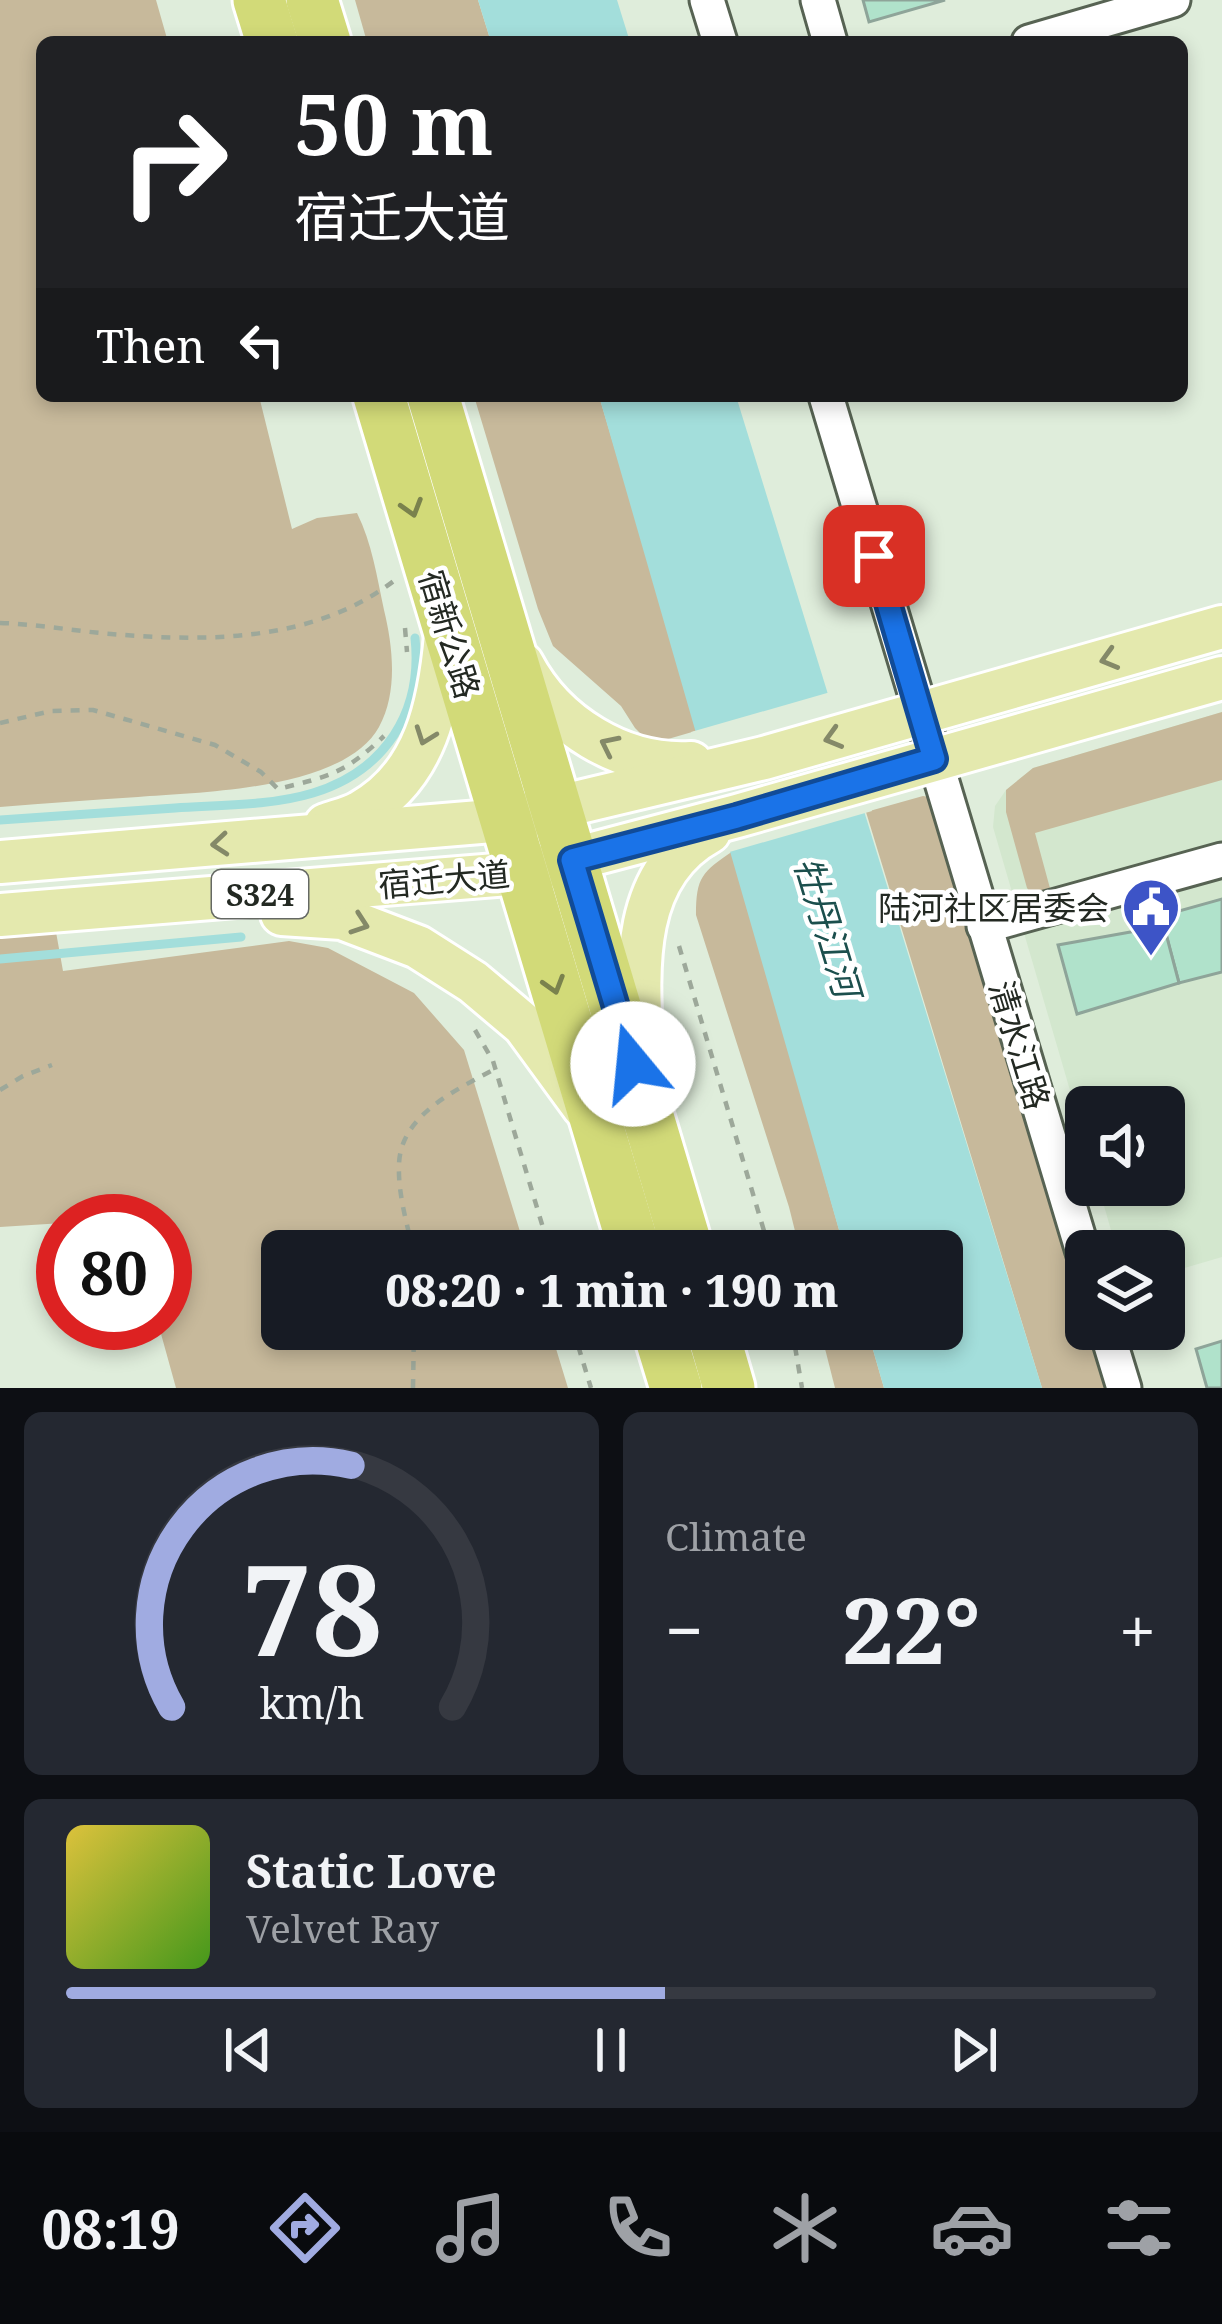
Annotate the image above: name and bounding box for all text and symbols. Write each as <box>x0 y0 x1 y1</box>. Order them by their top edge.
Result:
text: 50 m <box>294 65 494 180</box>
icon: right <box>96 84 252 240</box>
text: 宿迁大道 <box>294 179 510 253</box>
icon: left <box>229 312 295 378</box>
text: Then <box>96 315 205 376</box>
one-way arrow <box>398 497 423 518</box>
pin <box>823 505 925 607</box>
icon: arrive <box>841 523 907 589</box>
street label: 宿新公路 <box>409 564 491 704</box>
one-way arrow <box>1100 645 1121 670</box>
one-way arrow <box>415 724 439 745</box>
one-way arrow <box>824 724 845 749</box>
one-way arrow <box>600 736 621 759</box>
one-way arrow <box>210 830 229 856</box>
street label: 宿迁大道 <box>376 851 512 907</box>
water label: 牡丹江河 <box>784 851 874 1009</box>
road number: S324 <box>212 870 308 918</box>
public building icon: 陆河社区居委会 <box>1120 876 1182 958</box>
place label: 陆河社区居委会 <box>878 885 1109 930</box>
one-way arrow <box>348 910 369 934</box>
one-way arrow <box>540 974 565 995</box>
street label: 清水江路 <box>979 975 1061 1115</box>
position arrow <box>570 1001 696 1127</box>
map controls <box>1065 1086 1185 1350</box>
button: sound <box>1065 1086 1185 1206</box>
speed limit sign: 80 <box>36 1194 192 1350</box>
button: layers <box>1065 1230 1185 1350</box>
text: 08:20 · 1 min · 190 m <box>385 1259 839 1320</box>
text: Climate <box>665 1509 807 1562</box>
text: 78 <box>241 1523 382 1693</box>
text: 22° <box>842 1568 980 1690</box>
text: − <box>665 1584 703 1674</box>
text: + <box>1119 1584 1156 1674</box>
text: km/h <box>259 1672 364 1731</box>
text: Static Love <box>246 1840 497 1901</box>
text: Velvet Ray <box>246 1901 439 1954</box>
icon: previous <box>215 2017 281 2083</box>
icon: pause <box>578 2017 644 2083</box>
icon: next <box>941 2017 1007 2083</box>
icon: directions <box>263 2186 347 2270</box>
icon: music <box>429 2186 513 2270</box>
icon: phone <box>596 2186 680 2270</box>
icon: climate <box>763 2186 847 2270</box>
icon: car <box>930 2186 1014 2270</box>
icon: filters <box>1097 2186 1181 2270</box>
text: 08:19 <box>41 2191 180 2265</box>

